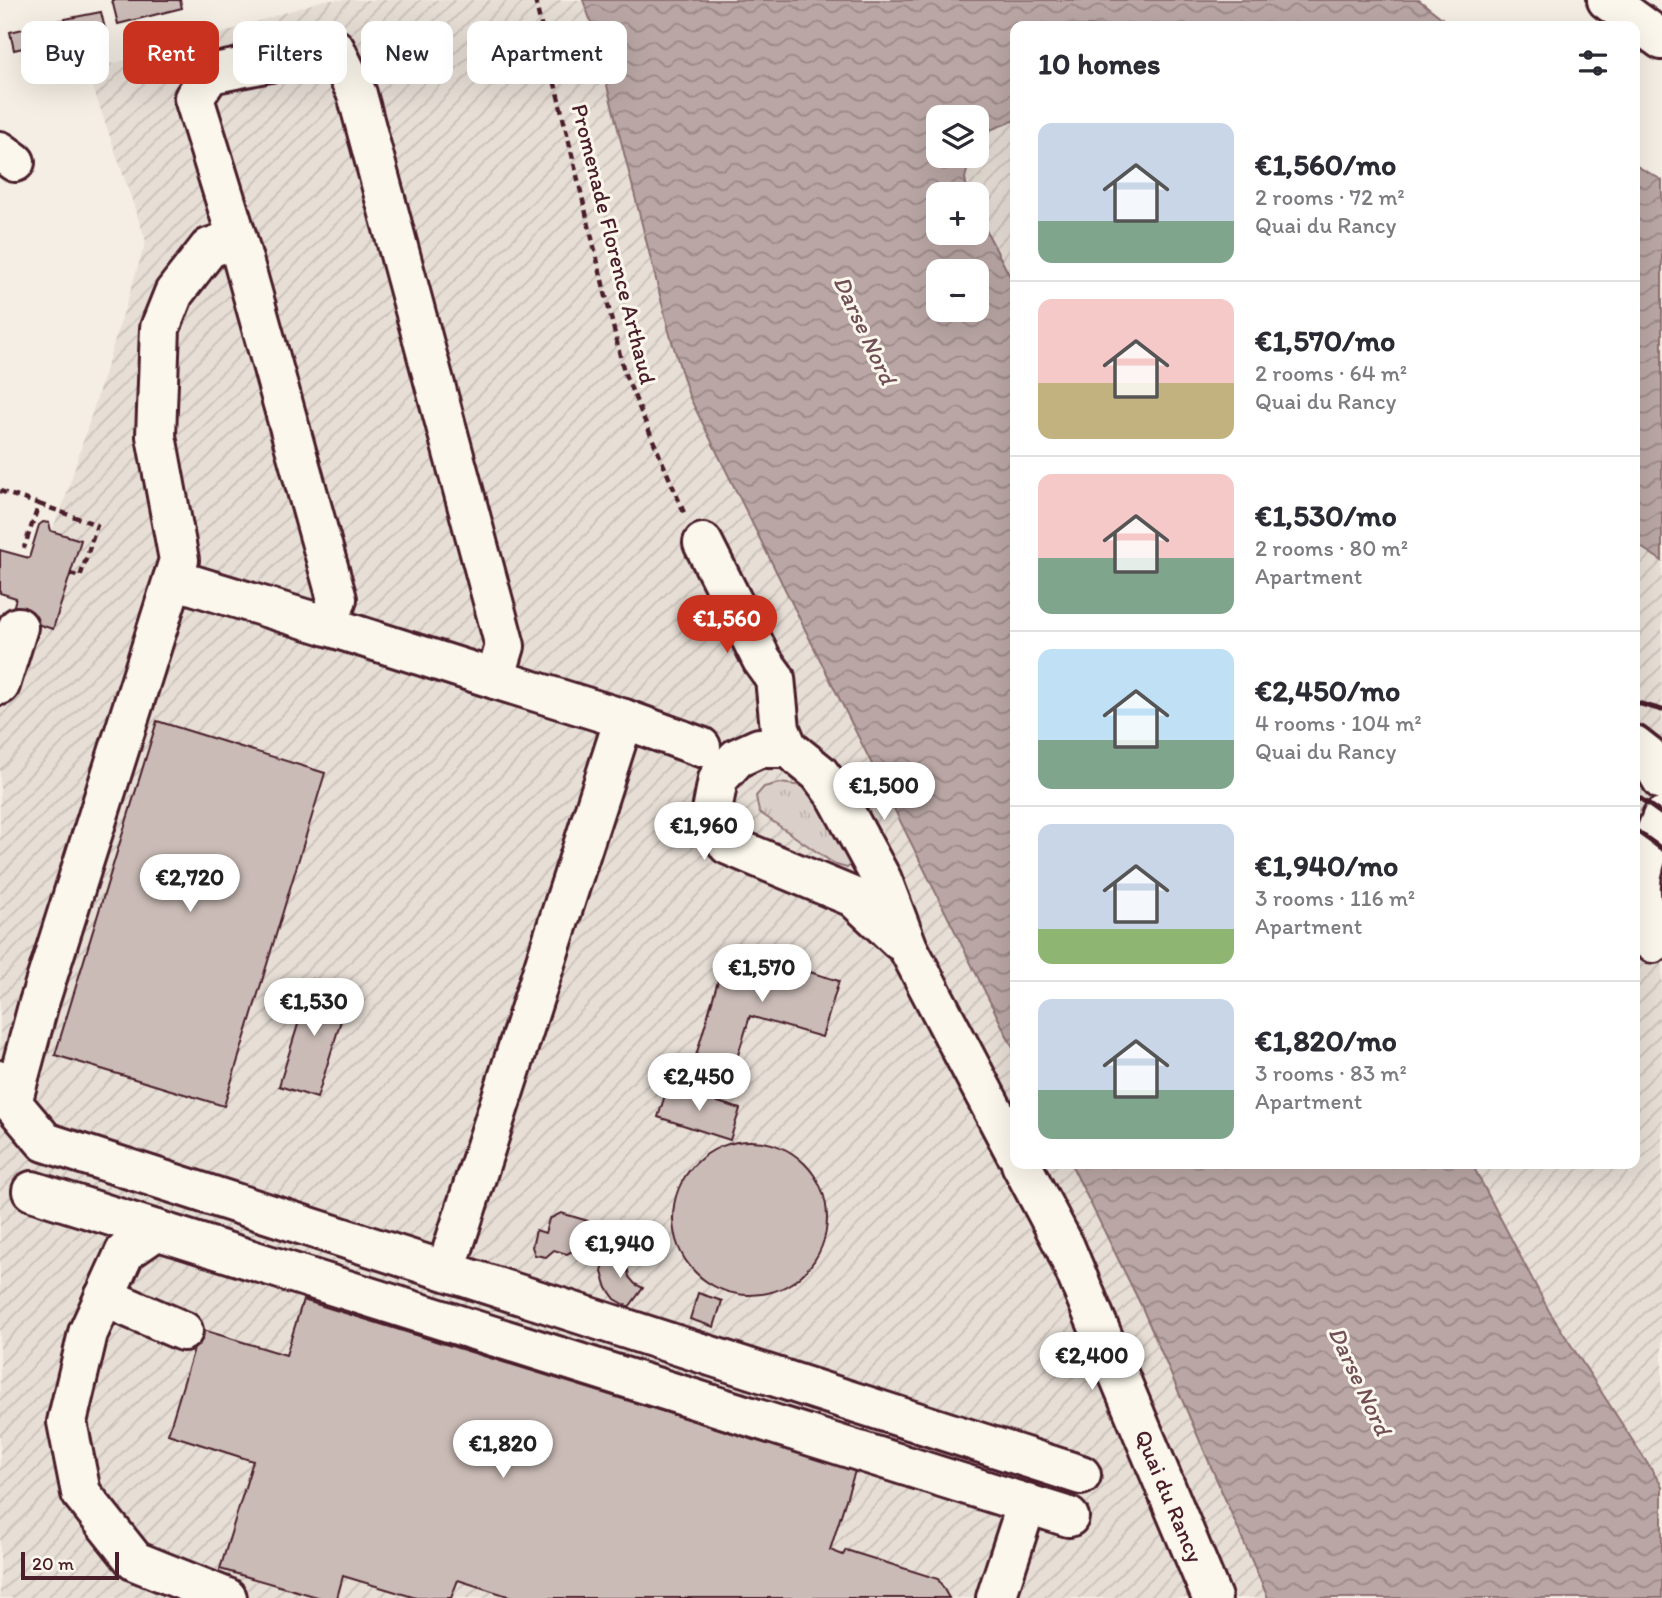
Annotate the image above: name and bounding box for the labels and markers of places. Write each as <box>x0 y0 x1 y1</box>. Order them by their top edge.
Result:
pin: €1,560 <box>670 596 784 655</box>
pin: €1,500 <box>827 762 941 822</box>
pin: €1,960 <box>647 802 761 862</box>
pin: €2,720 <box>133 855 247 914</box>
pin: €1,570 <box>705 944 819 1004</box>
pin: €1,530 <box>257 978 371 1038</box>
pin: €2,450 <box>642 1054 756 1113</box>
pin: €1,940 <box>563 1220 677 1280</box>
pin: €2,400 <box>1035 1332 1149 1392</box>
pin: €1,820 <box>446 1420 560 1480</box>

